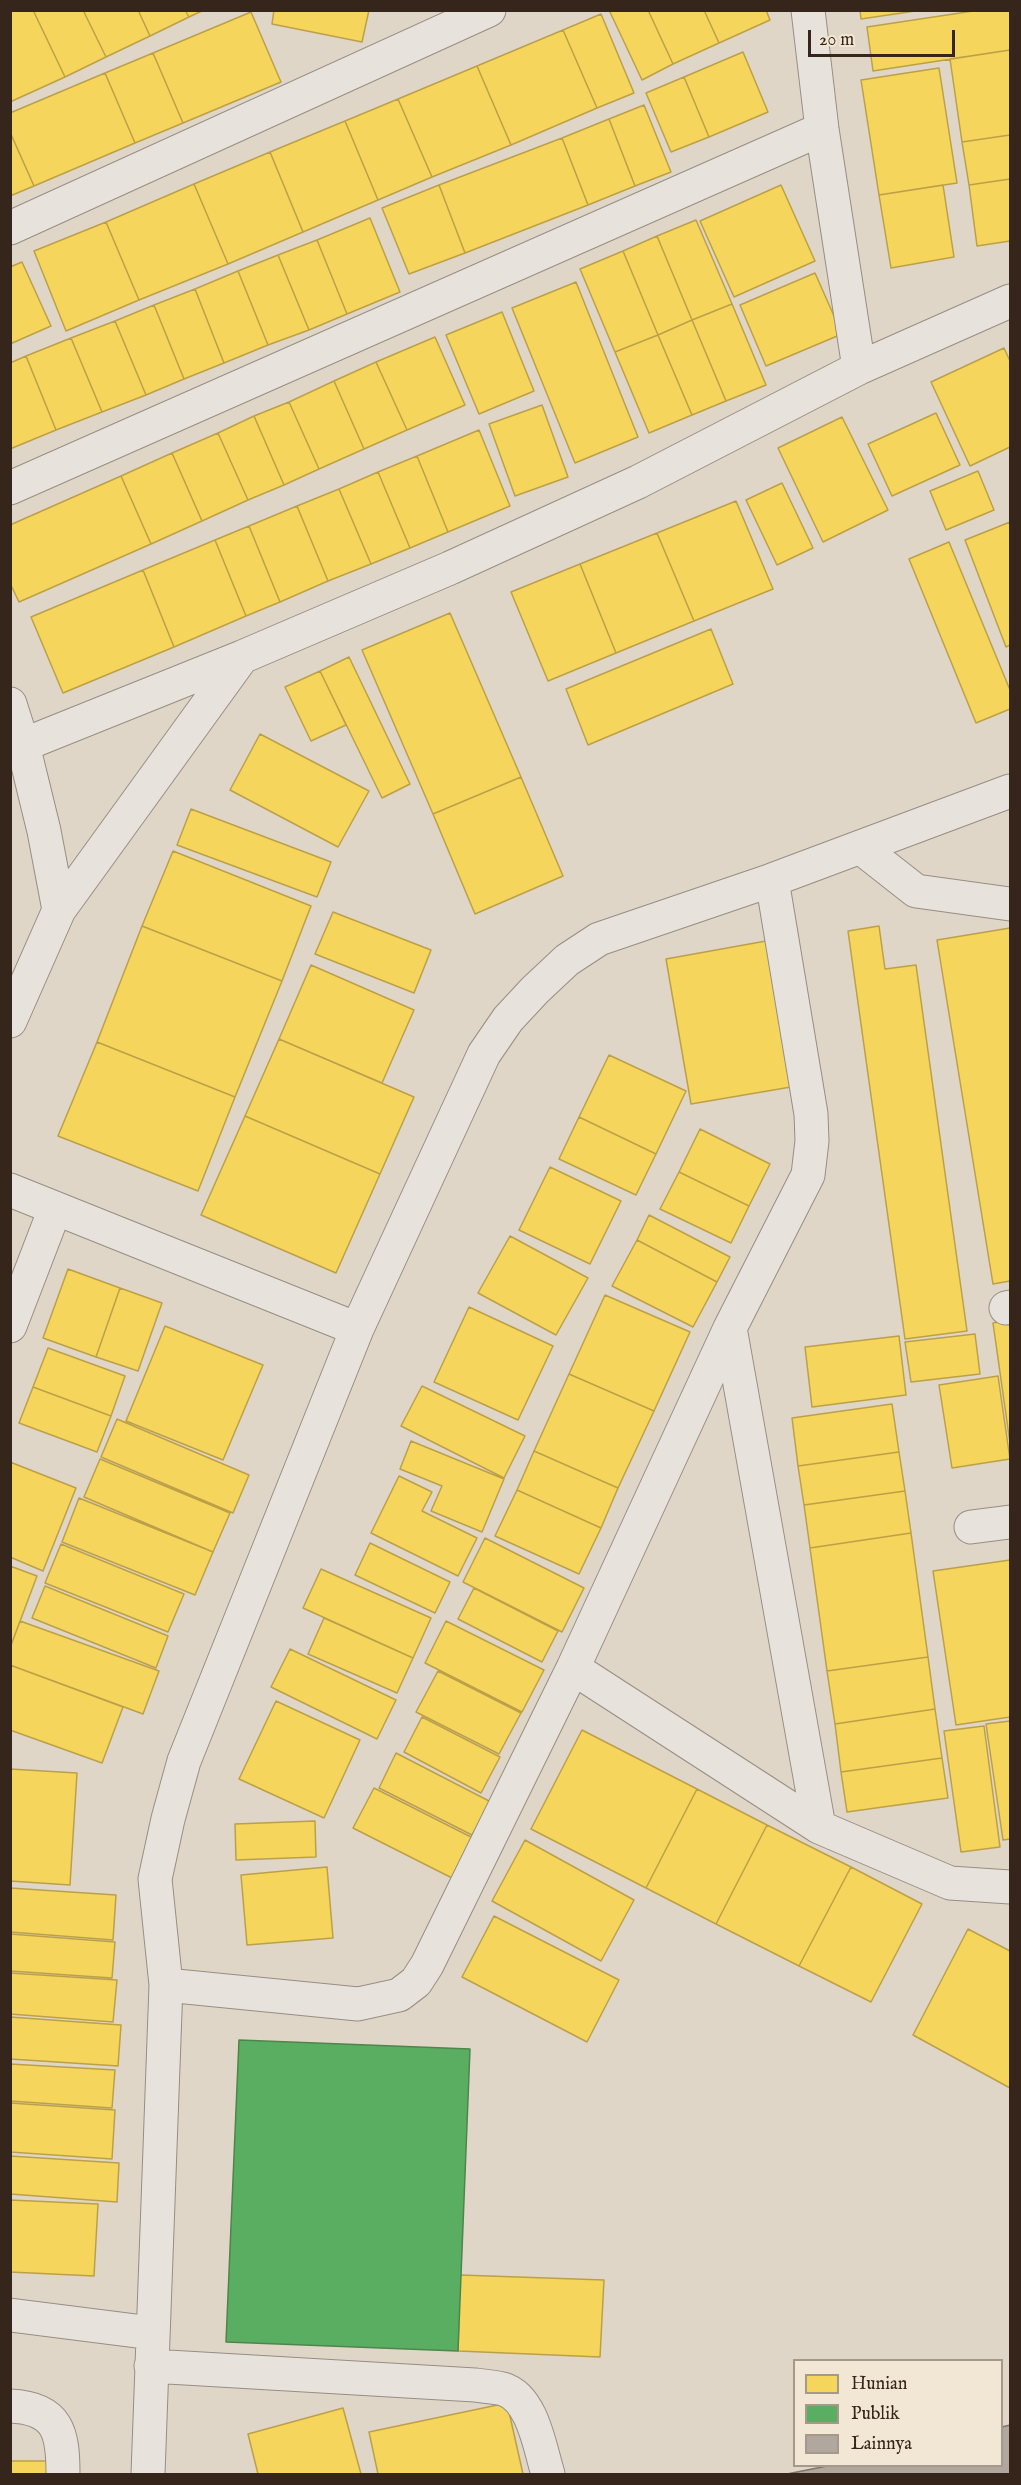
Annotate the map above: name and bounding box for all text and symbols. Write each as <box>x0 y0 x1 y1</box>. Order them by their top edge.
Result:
scale bar <box>811 18 958 56</box>
text: 20 m <box>819 29 854 52</box>
legend <box>793 2359 1003 2467</box>
text: Hunian <box>851 2373 907 2396</box>
text: Publik <box>851 2403 900 2426</box>
text: Lainnya <box>851 2433 912 2456</box>

